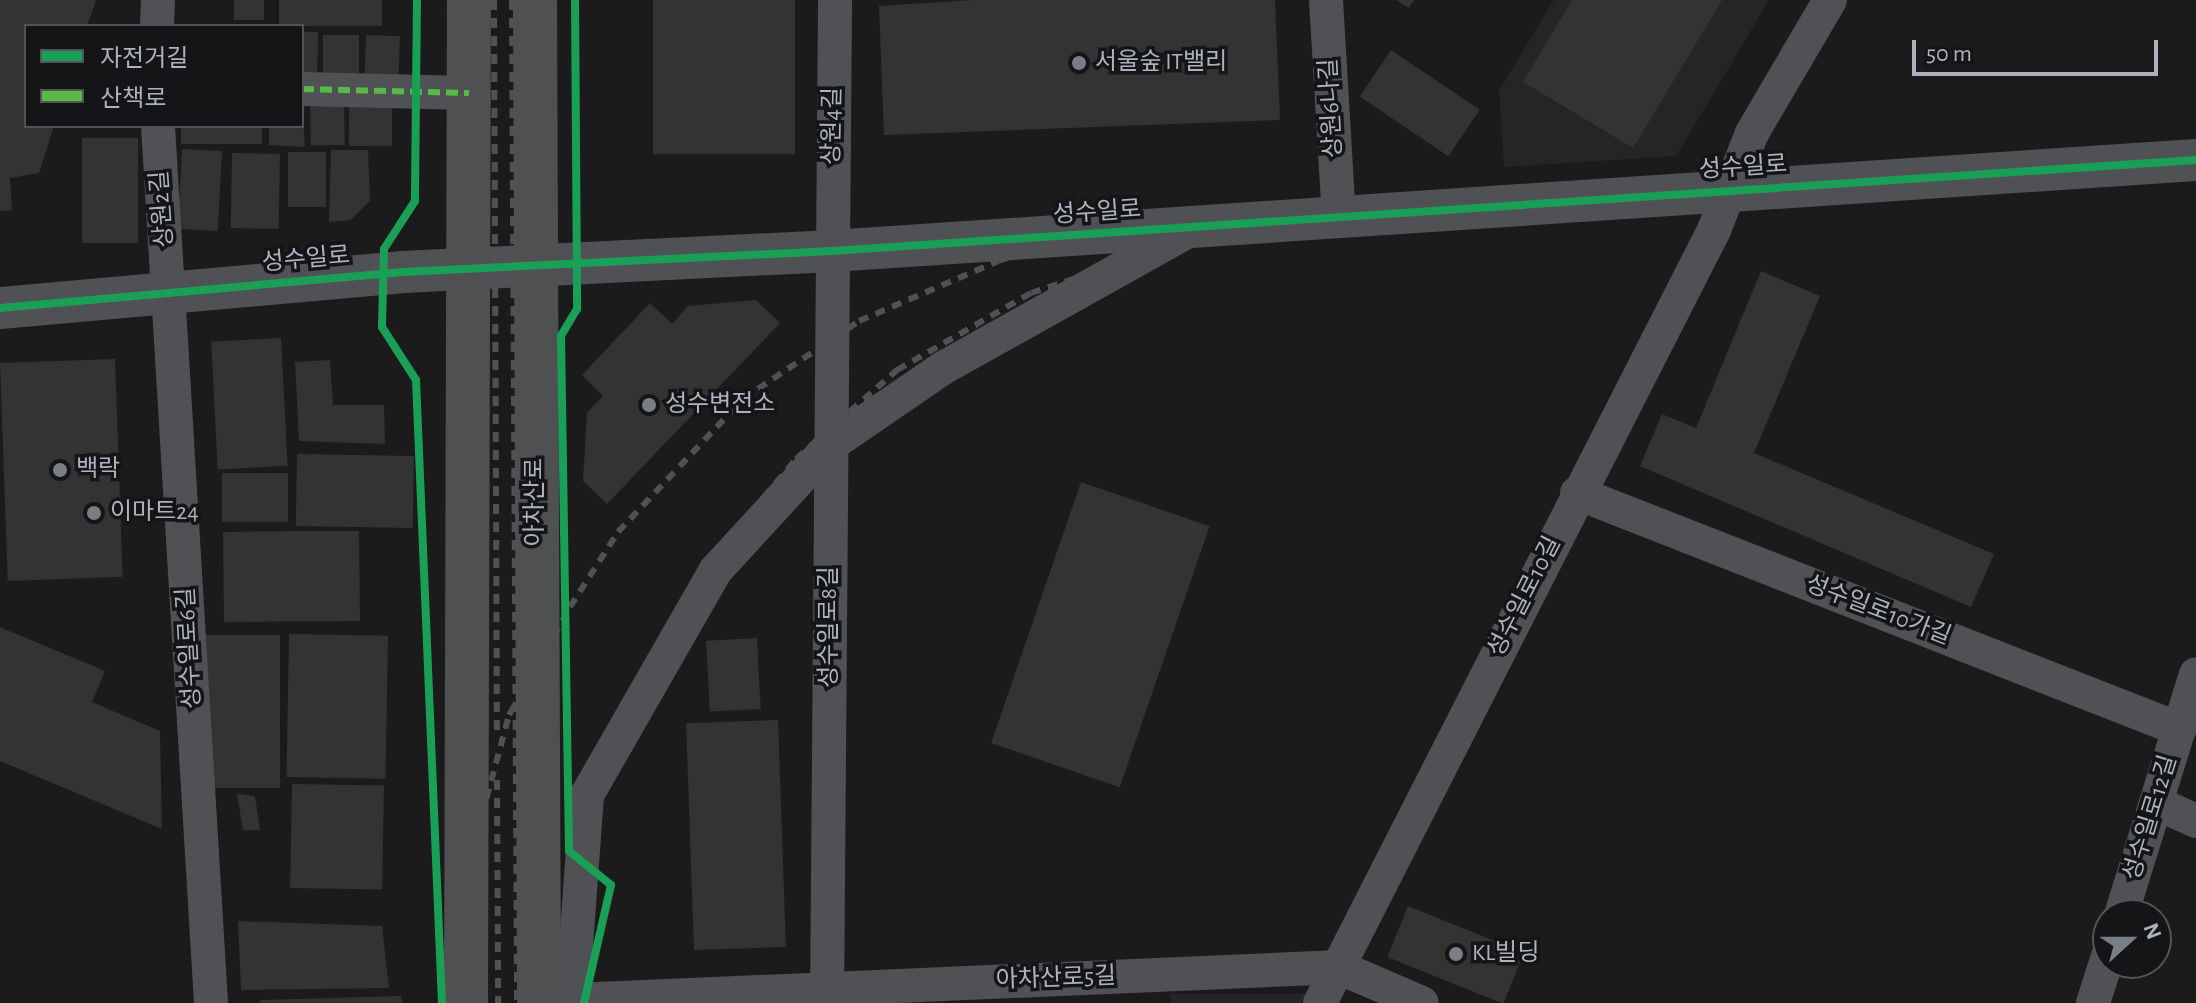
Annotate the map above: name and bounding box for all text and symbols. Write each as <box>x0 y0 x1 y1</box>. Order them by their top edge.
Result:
legend <box>24 24 304 128</box>
scale bar <box>1916 24 2162 74</box>
text: 50 m <box>1926 42 1972 66</box>
text: 자전거길 <box>100 47 188 71</box>
place label: 서울숲 IT밸리 <box>1095 49 1227 77</box>
marker: 서울숲 IT밸리 <box>1070 54 1088 72</box>
street label: 상원6나길 <box>1315 58 1349 158</box>
text: 산책로 <box>100 87 166 111</box>
street label: 상원4길 <box>818 87 848 165</box>
street label: 성수일로 <box>1698 151 1788 185</box>
street label: 상원2길 <box>146 170 180 248</box>
street label: 성수일로 <box>1052 196 1142 230</box>
street label: 성수일로 <box>261 242 351 278</box>
place label: 성수변전소 <box>665 391 775 419</box>
marker: 성수변전소 <box>640 396 658 414</box>
place label: 백락 <box>76 456 120 484</box>
street label: 아차산로 <box>522 458 550 546</box>
marker: 백락 <box>51 461 69 479</box>
place label: 이마트24 <box>110 499 199 527</box>
marker: 이마트24 <box>85 504 103 522</box>
street label: 성수일로10길 <box>1482 532 1568 662</box>
street label: 성수일로8길 <box>816 566 844 688</box>
street label: 성수일로10가길 <box>1801 570 1955 652</box>
street label: 성수일로6길 <box>172 586 208 710</box>
street label: 성수일로12길 <box>2118 752 2184 884</box>
north arrow <box>2092 899 2172 979</box>
text: N <box>2140 920 2166 942</box>
place label: KL빌딩 <box>1472 940 1539 968</box>
marker: KL빌딩 <box>1447 945 1465 963</box>
street label: 아차산로5길 <box>995 963 1117 995</box>

